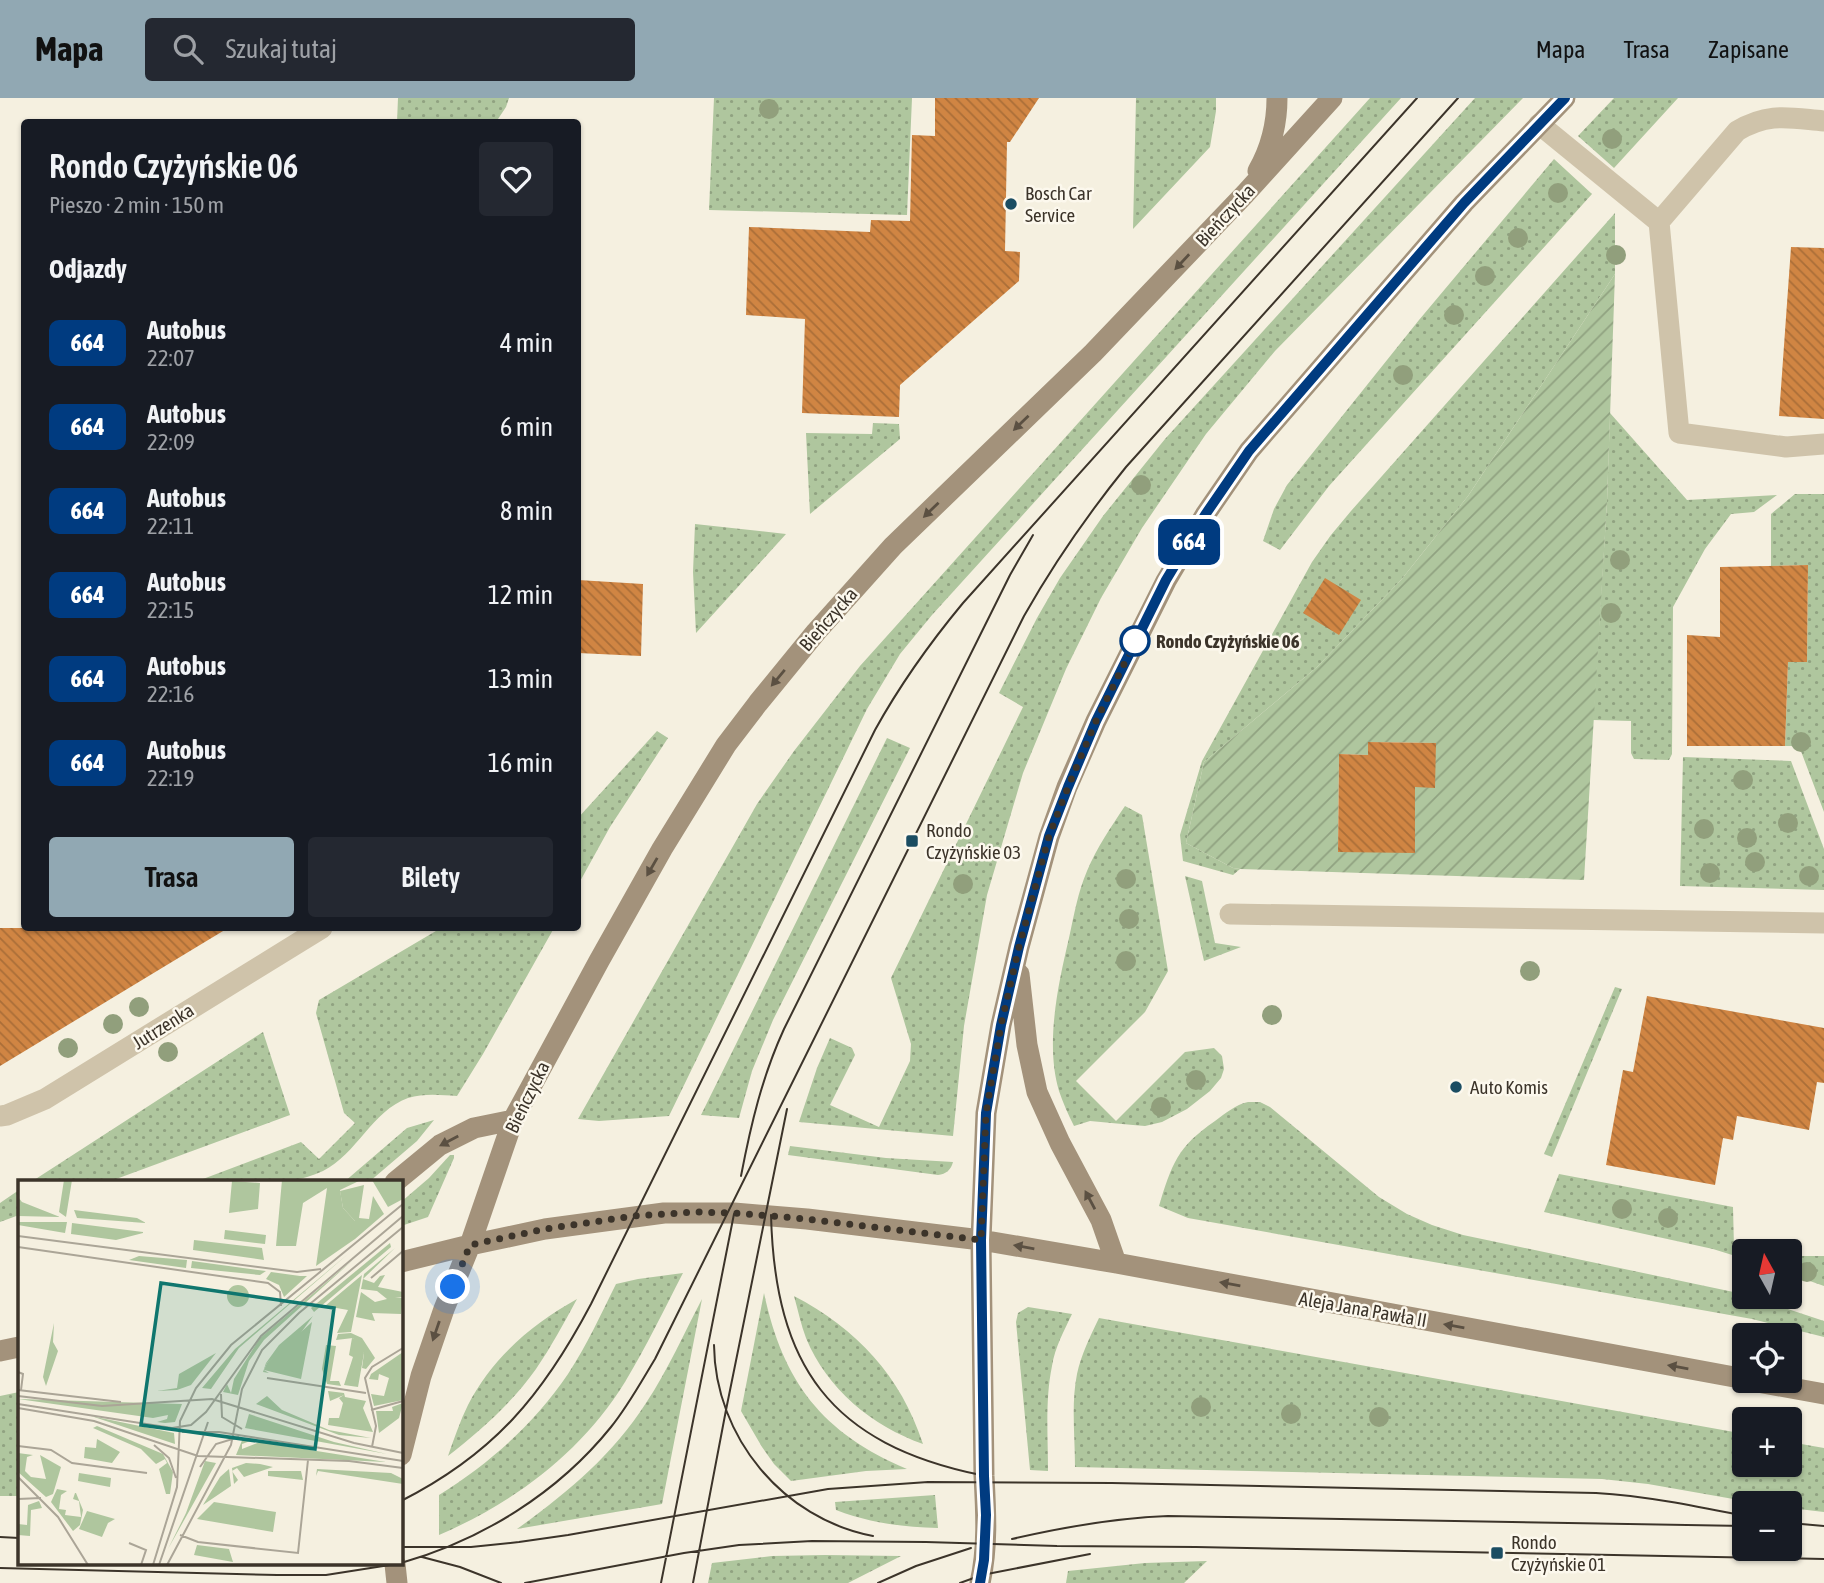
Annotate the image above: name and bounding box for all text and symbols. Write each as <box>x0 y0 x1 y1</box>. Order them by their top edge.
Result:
search box <box>145 18 635 81</box>
text: Mapa <box>35 30 103 68</box>
icon: search <box>169 30 207 68</box>
text: Szukaj tutaj <box>225 34 337 64</box>
text: Mapa <box>1536 36 1585 63</box>
text: Trasa <box>1623 36 1670 63</box>
text: Zapisane <box>1708 36 1789 63</box>
button: heart <box>479 142 553 216</box>
text: Rondo Czyżyńskie 06 <box>49 147 298 185</box>
street label: Bieńczycka <box>1191 179 1259 251</box>
place label: Bosch Car Service <box>1025 182 1092 226</box>
text: Pieszo · 2 min · 150 m <box>49 192 224 218</box>
marker: Bosch Car Service <box>1003 196 1019 212</box>
one-way arrow <box>1174 253 1190 270</box>
text: Odjazdy <box>49 254 127 284</box>
text: Autobus <box>147 315 226 345</box>
text: 4 min <box>500 328 553 358</box>
text: 664 <box>71 329 104 356</box>
text: 22:07 <box>147 345 195 371</box>
text: Autobus <box>147 399 226 429</box>
text: 6 min <box>500 412 553 442</box>
text: 664 <box>71 413 104 440</box>
one-way arrow <box>1013 414 1030 431</box>
text: 22:09 <box>147 429 195 455</box>
text: Autobus <box>147 483 226 513</box>
text: 8 min <box>500 496 553 526</box>
text: 664 <box>71 497 104 524</box>
one-way arrow <box>923 501 940 517</box>
text: 22:11 <box>147 513 194 539</box>
line badge: 664 <box>1149 519 1229 565</box>
text: 664 <box>1172 528 1206 555</box>
text: Autobus <box>147 567 226 597</box>
text: 12 min <box>488 580 553 610</box>
text: 664 <box>71 581 104 608</box>
street label: Bieńczycka <box>794 583 862 655</box>
text: 22:15 <box>147 597 194 623</box>
marker: Rondo Czyżyńskie 06 <box>1120 626 1150 656</box>
place label: Rondo Czyżyńskie 06 <box>1156 630 1300 652</box>
text: Autobus <box>147 651 226 681</box>
text: 13 min <box>488 664 553 694</box>
text: 664 <box>71 665 104 692</box>
one-way arrow <box>770 669 786 687</box>
text: 22:16 <box>147 681 194 707</box>
text: Autobus <box>147 735 226 765</box>
text: 16 min <box>488 748 553 778</box>
text: 664 <box>71 749 104 776</box>
text: 22:19 <box>147 765 194 791</box>
place label: Rondo Czyżyńskie 03 <box>926 819 1021 863</box>
marker: Rondo Czyżyńskie 03 <box>904 833 920 849</box>
button: Trasa <box>49 837 294 917</box>
button: Bilety <box>308 837 553 917</box>
one-way arrow <box>646 858 658 877</box>
street label: Jutrzenka <box>128 999 198 1053</box>
street label: Bieńczycka <box>500 1058 554 1136</box>
place label: Auto Komis <box>1470 1076 1548 1098</box>
marker: Auto Komis <box>1448 1079 1464 1095</box>
one-way arrow <box>439 1135 459 1147</box>
inset map <box>18 1180 402 1566</box>
one-way arrow <box>1085 1190 1096 1210</box>
north arrow <box>1732 1239 1802 1309</box>
map controls <box>1732 1239 1802 1561</box>
one-way arrow <box>1013 1241 1035 1252</box>
your location <box>435 1269 470 1304</box>
one-way arrow <box>1219 1278 1241 1289</box>
street label: Aleja Jana Pawła II <box>1297 1287 1429 1331</box>
one-way arrow <box>1443 1320 1465 1331</box>
one-way arrow <box>430 1321 441 1342</box>
button: locate <box>1732 1323 1802 1393</box>
one-way arrow <box>1667 1361 1689 1372</box>
button: + <box>1732 1407 1802 1477</box>
button: − <box>1732 1491 1802 1561</box>
place label: Rondo Czyżyńskie 01 <box>1511 1531 1606 1575</box>
marker: Rondo Czyżyńskie 01 <box>1489 1545 1505 1561</box>

